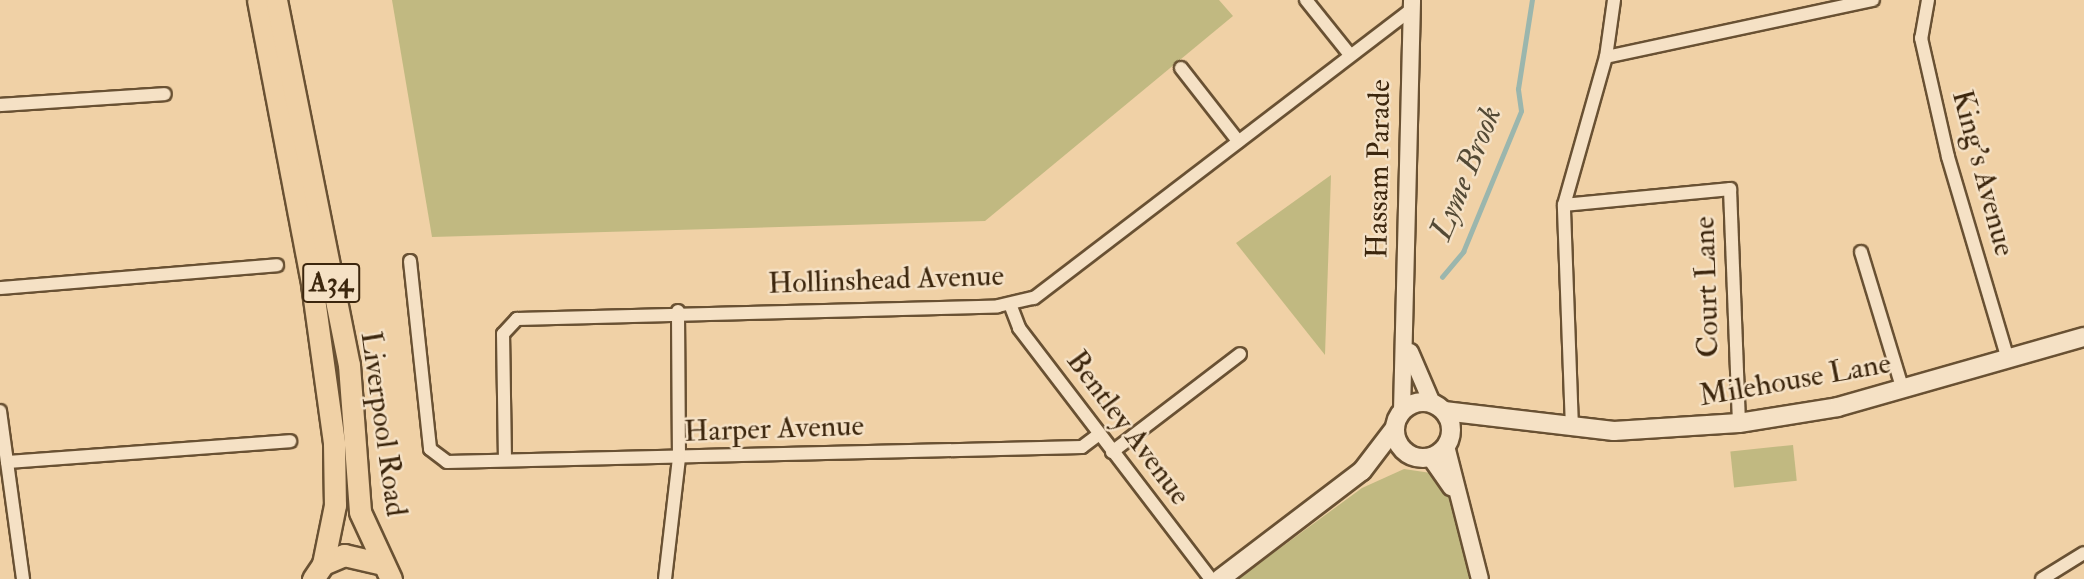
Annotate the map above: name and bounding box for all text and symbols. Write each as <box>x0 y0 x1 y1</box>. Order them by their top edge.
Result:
street label: Hassam Parade <box>1359 79 1399 259</box>
street label: King's Avenue <box>1944 86 2022 260</box>
water label: Lyme Brook <box>1422 100 1510 246</box>
street label: Court Lane <box>1687 216 1727 358</box>
road number: A34 <box>301 258 361 308</box>
street label: Hollinshead Avenue <box>767 258 1005 302</box>
street label: Liverpool Road <box>352 329 414 519</box>
street label: Bentley Avenue <box>1058 344 1198 512</box>
street label: Milehouse Lane <box>1696 345 1894 415</box>
street label: Harper Avenue <box>683 408 865 450</box>

